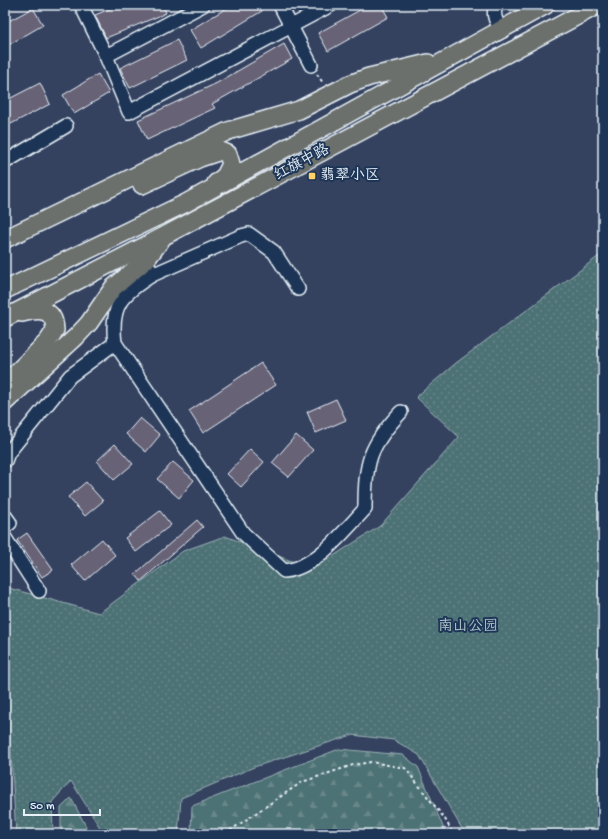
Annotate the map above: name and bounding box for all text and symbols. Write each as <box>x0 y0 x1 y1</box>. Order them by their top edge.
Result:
street label: 红旗中路 <box>271 141 333 185</box>
place label: 翡翠小区 <box>320 167 380 185</box>
marker: 翡翠小区 <box>307 171 317 181</box>
park label: 南山公园 <box>438 617 498 636</box>
scale bar <box>24 791 100 817</box>
text: 50 m <box>30 800 55 814</box>

